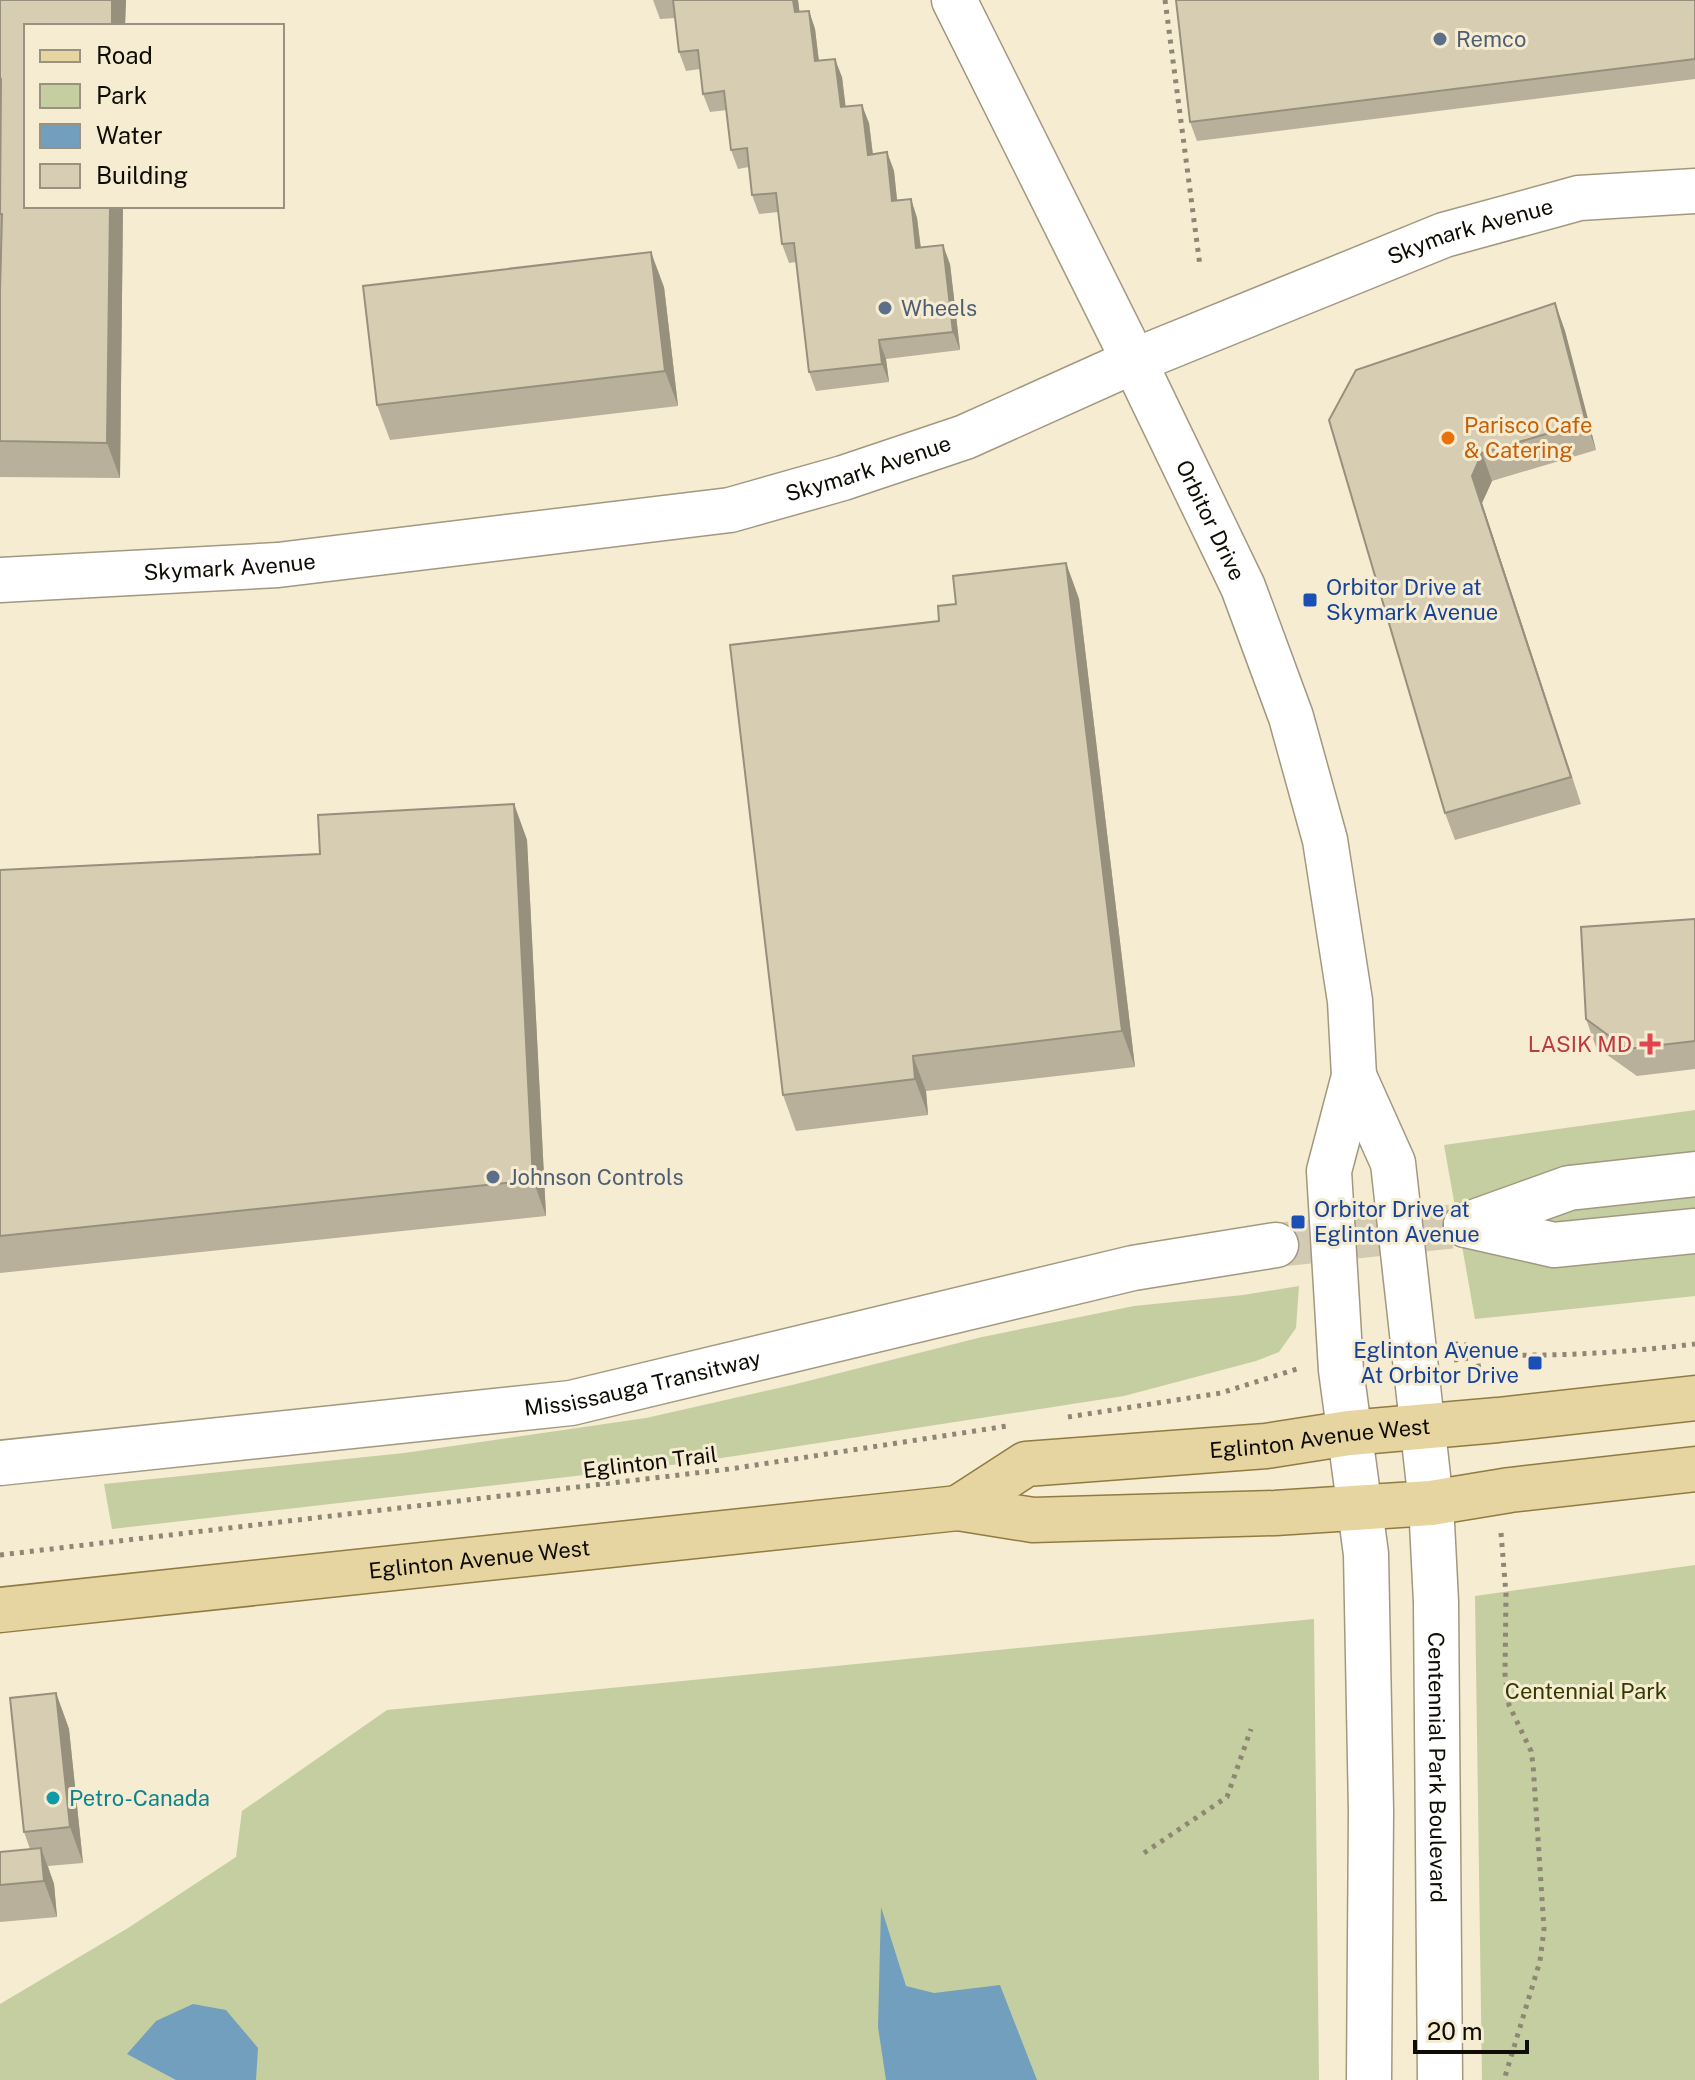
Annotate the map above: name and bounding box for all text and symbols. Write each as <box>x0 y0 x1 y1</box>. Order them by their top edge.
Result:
legend <box>24 24 284 208</box>
place label: Remco <box>1456 26 1526 52</box>
marker: Remco <box>1431 30 1449 48</box>
text: Road <box>96 41 153 69</box>
text: Park <box>96 81 147 109</box>
text: Water <box>96 121 163 149</box>
text: Building <box>96 161 188 189</box>
street label: Skymark Avenue <box>1384 193 1556 270</box>
place label: Wheels <box>901 295 977 321</box>
marker: Wheels <box>876 299 894 317</box>
place label: Parisco Cafe & Catering <box>1464 412 1593 463</box>
marker: Parisco Cafe & Catering <box>1439 429 1457 447</box>
street label: Skymark Avenue <box>782 430 954 507</box>
street label: Orbitor Drive <box>1171 456 1251 585</box>
street label: Skymark Avenue <box>143 548 317 585</box>
place label: Orbitor Drive at Skymark Avenue <box>1326 574 1498 625</box>
marker: Orbitor Drive at Skymark Avenue <box>1301 591 1319 609</box>
place label: LASIK MD <box>1528 1031 1632 1057</box>
marker: LASIK MD <box>1639 1033 1661 1055</box>
place label: Johnson Controls <box>509 1164 684 1190</box>
marker: Johnson Controls <box>484 1168 502 1186</box>
place label: Orbitor Drive at Eglinton Avenue <box>1314 1196 1480 1247</box>
marker: Orbitor Drive at Eglinton Avenue <box>1289 1213 1307 1231</box>
place label: Eglinton Avenue At Orbitor Drive <box>1353 1337 1519 1388</box>
street label: Mississauga Transitway <box>523 1345 764 1421</box>
marker: Eglinton Avenue At Orbitor Drive <box>1526 1354 1544 1372</box>
street label: Eglinton Avenue West <box>1208 1413 1431 1463</box>
street label: Eglinton Trail <box>581 1441 719 1483</box>
street label: Eglinton Avenue West <box>367 1534 591 1584</box>
street label: Centennial Park Boulevard <box>1423 1632 1452 1903</box>
park label: Centennial Park <box>1505 1678 1667 1704</box>
place label: Petro-Canada <box>69 1785 210 1811</box>
marker: Petro-Canada <box>44 1789 62 1807</box>
scale bar <box>1415 2004 1527 2054</box>
text: 20 m <box>1427 2017 1483 2045</box>

